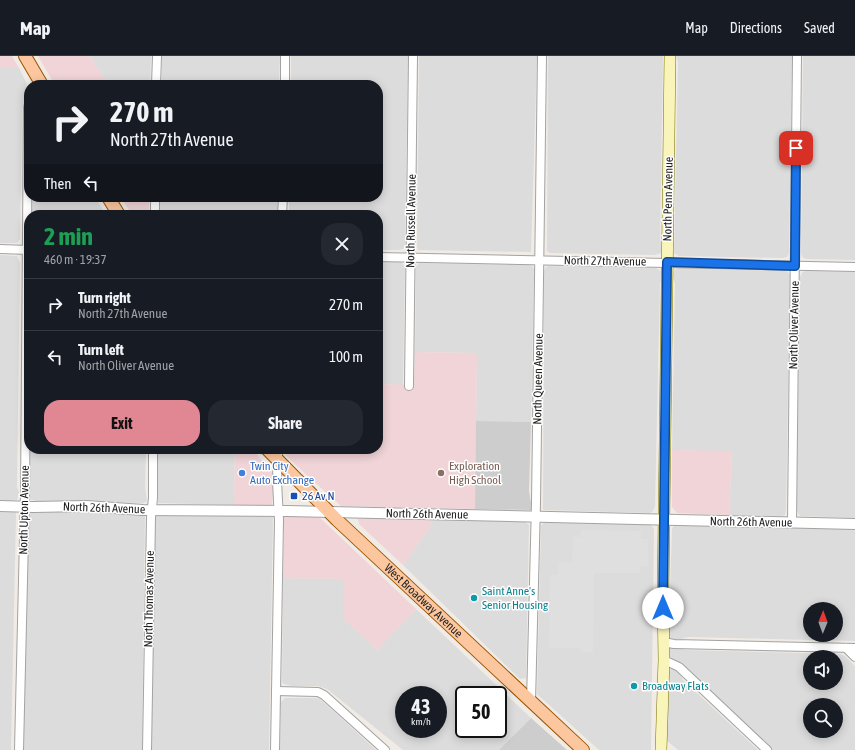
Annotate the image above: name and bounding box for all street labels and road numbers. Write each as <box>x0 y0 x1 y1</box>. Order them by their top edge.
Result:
street label: North Penn Avenue <box>660 156 676 242</box>
street label: North Russell Avenue <box>403 174 419 268</box>
street label: North 27th Avenue <box>564 253 646 269</box>
street label: North Oliver Avenue <box>786 281 802 369</box>
street label: North Queen Avenue <box>530 333 546 425</box>
street label: North Upton Avenue <box>16 465 32 555</box>
street label: North 26th Avenue <box>63 500 145 516</box>
street label: North 26th Avenue <box>386 506 468 522</box>
street label: North 26th Avenue <box>710 514 792 530</box>
street label: North Thomas Avenue <box>141 550 157 648</box>
street label: West Broadway Avenue <box>381 561 465 641</box>

